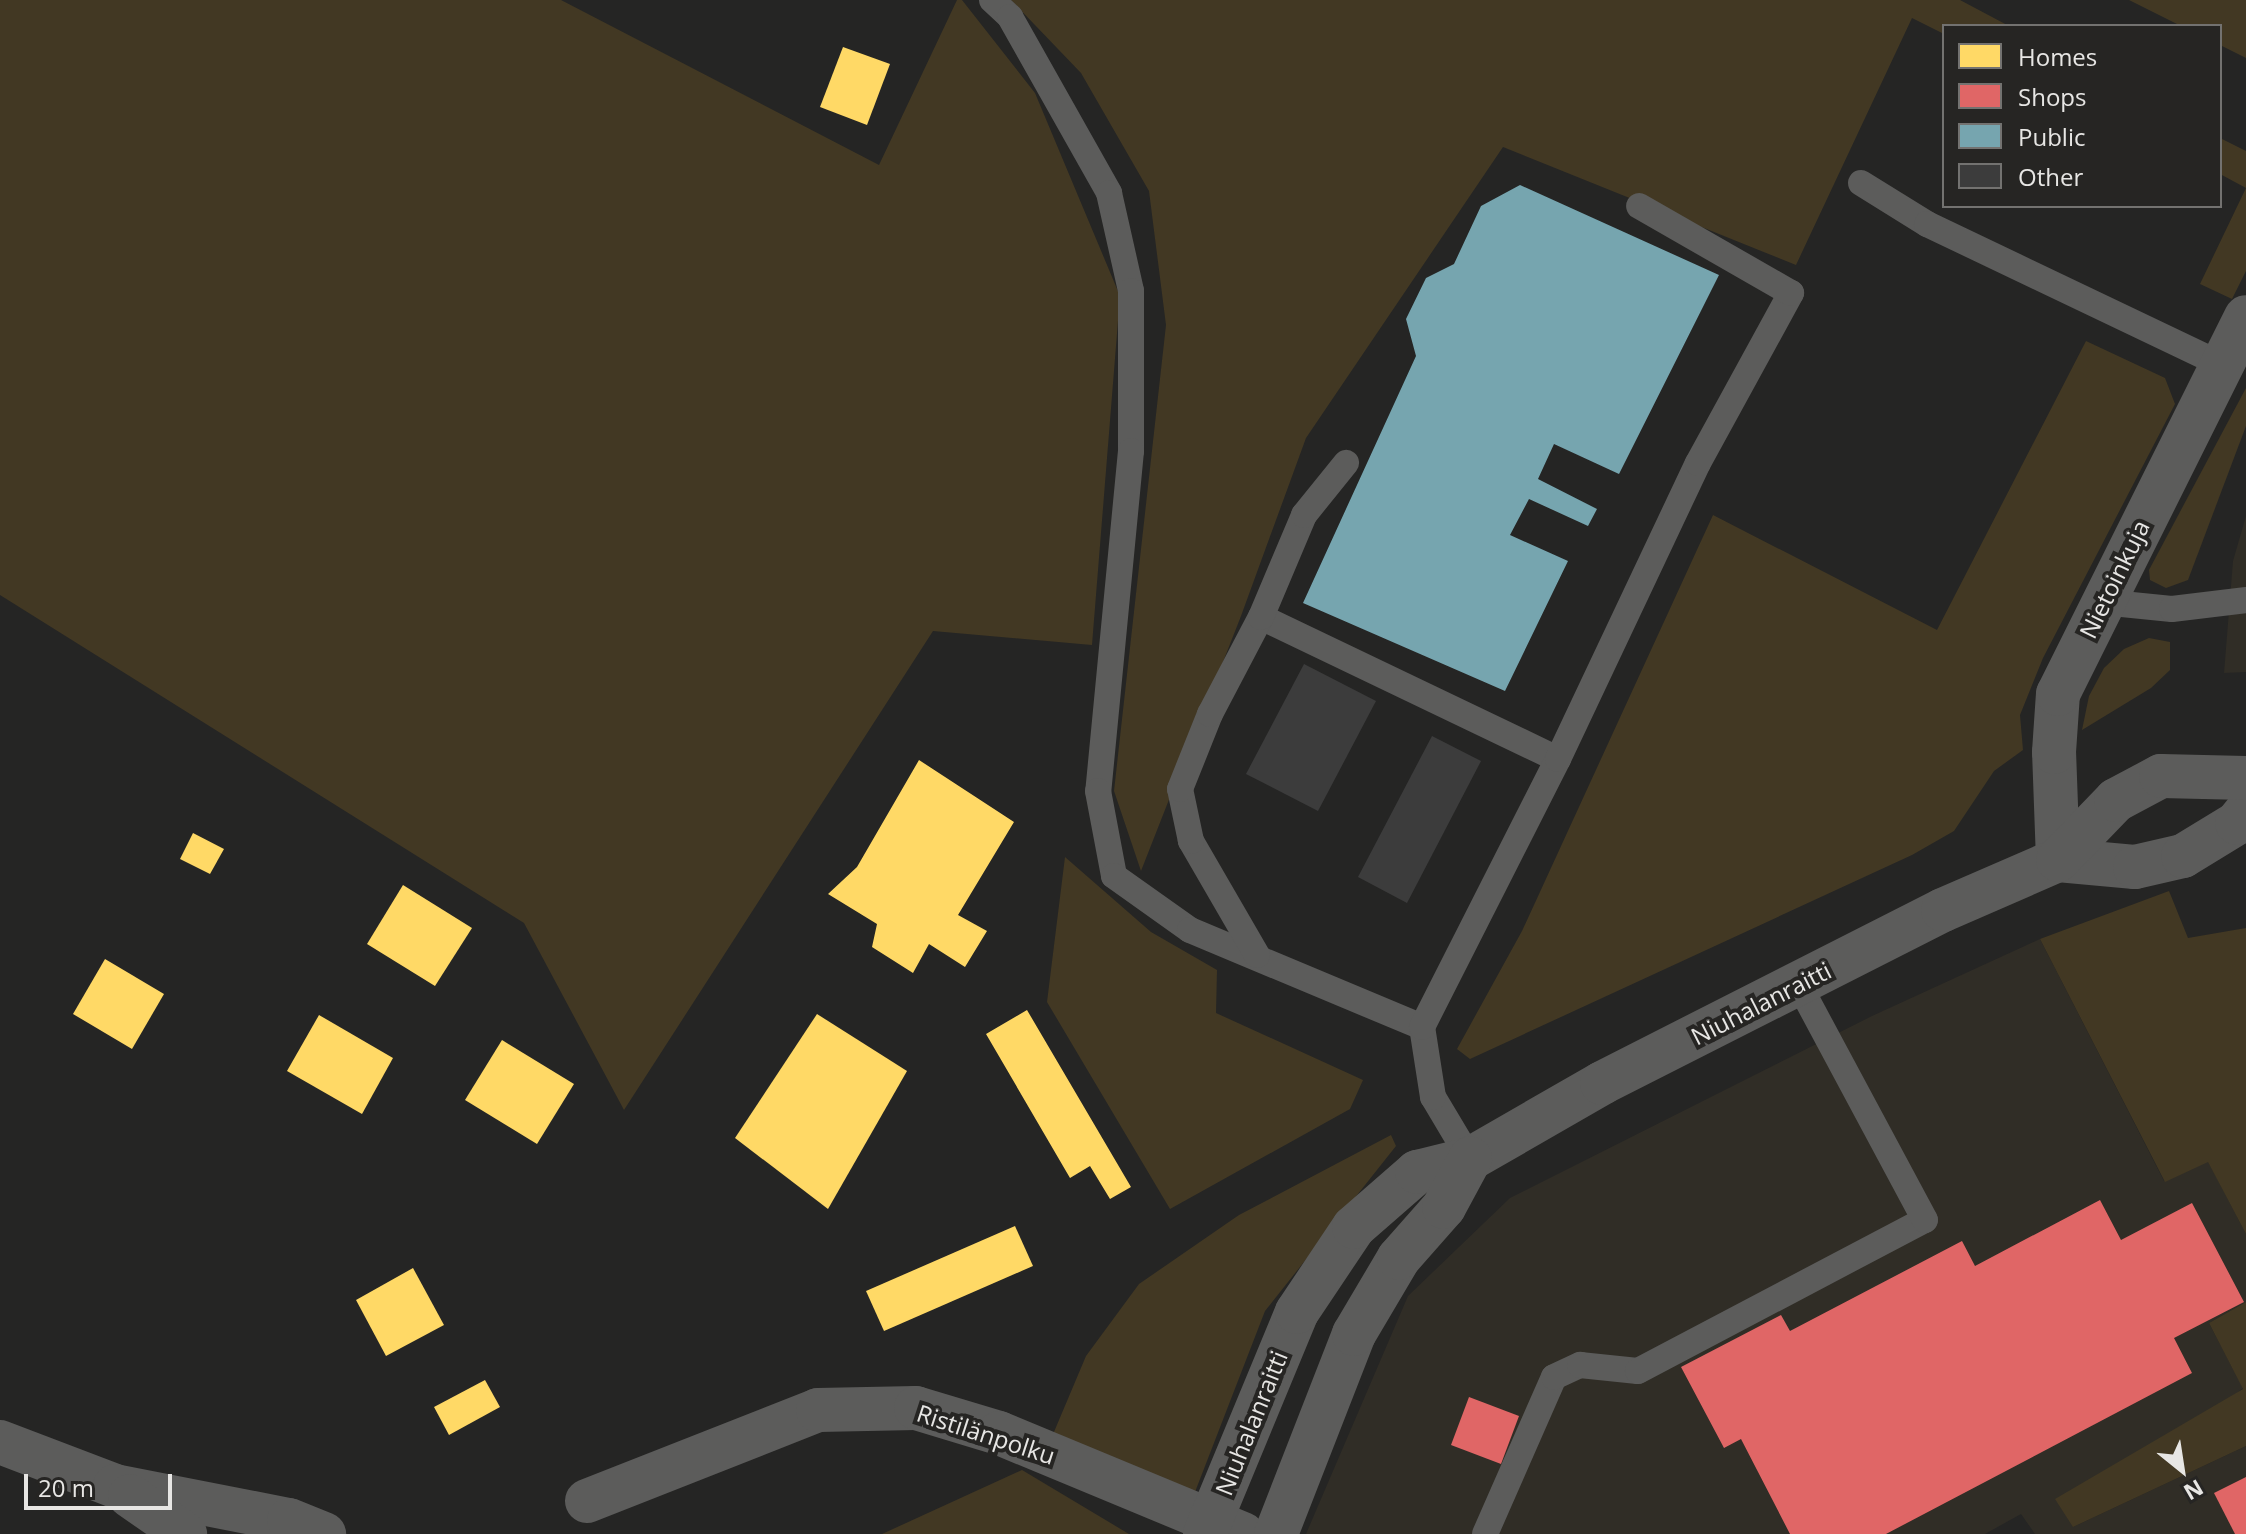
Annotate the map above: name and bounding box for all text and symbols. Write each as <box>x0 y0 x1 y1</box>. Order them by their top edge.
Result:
legend <box>1942 24 2222 208</box>
text: Homes <box>2018 40 2097 73</box>
text: Shops <box>2018 80 2086 113</box>
text: Public <box>2018 120 2085 153</box>
text: Other <box>2018 160 2083 193</box>
street label: Nietoinkuja <box>2073 515 2155 643</box>
street label: Niuhalanraitti <box>1686 955 1836 1051</box>
street label: Niuhalanraitti <box>1209 1346 1293 1500</box>
street label: Ristilänpolku <box>913 1398 1059 1470</box>
north arrow <box>2142 1430 2222 1510</box>
scale bar <box>28 1458 176 1508</box>
text: 20 m <box>38 1471 94 1504</box>
text: N <box>2179 1473 2209 1508</box>

